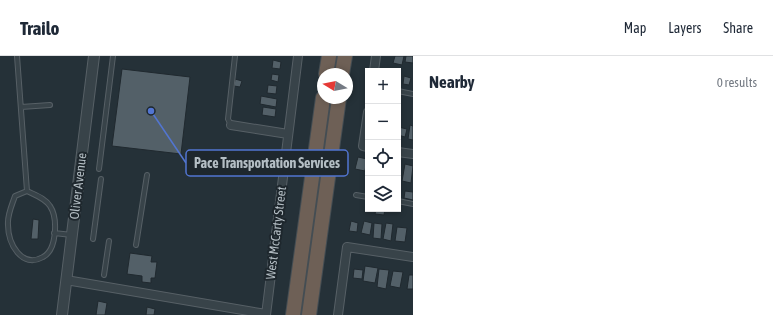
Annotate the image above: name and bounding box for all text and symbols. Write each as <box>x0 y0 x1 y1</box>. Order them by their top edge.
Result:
text: Trailo <box>20 17 59 39</box>
text: Map <box>624 20 646 36</box>
text: Layers <box>668 20 701 36</box>
text: Share <box>723 20 753 36</box>
north arrow <box>317 68 353 104</box>
map controls <box>365 68 401 212</box>
button: + <box>365 68 401 104</box>
text: Nearby <box>429 72 475 92</box>
text: 0 results <box>717 75 757 90</box>
button: − <box>365 104 401 140</box>
button: locate <box>365 140 401 176</box>
callout: Pace Transportation Services <box>186 150 348 176</box>
street label: Oliver Avenue <box>66 152 90 220</box>
text: Pace Transportation Services <box>194 155 340 171</box>
button: layers <box>365 176 401 212</box>
street label: West McCarty Street <box>263 185 289 280</box>

